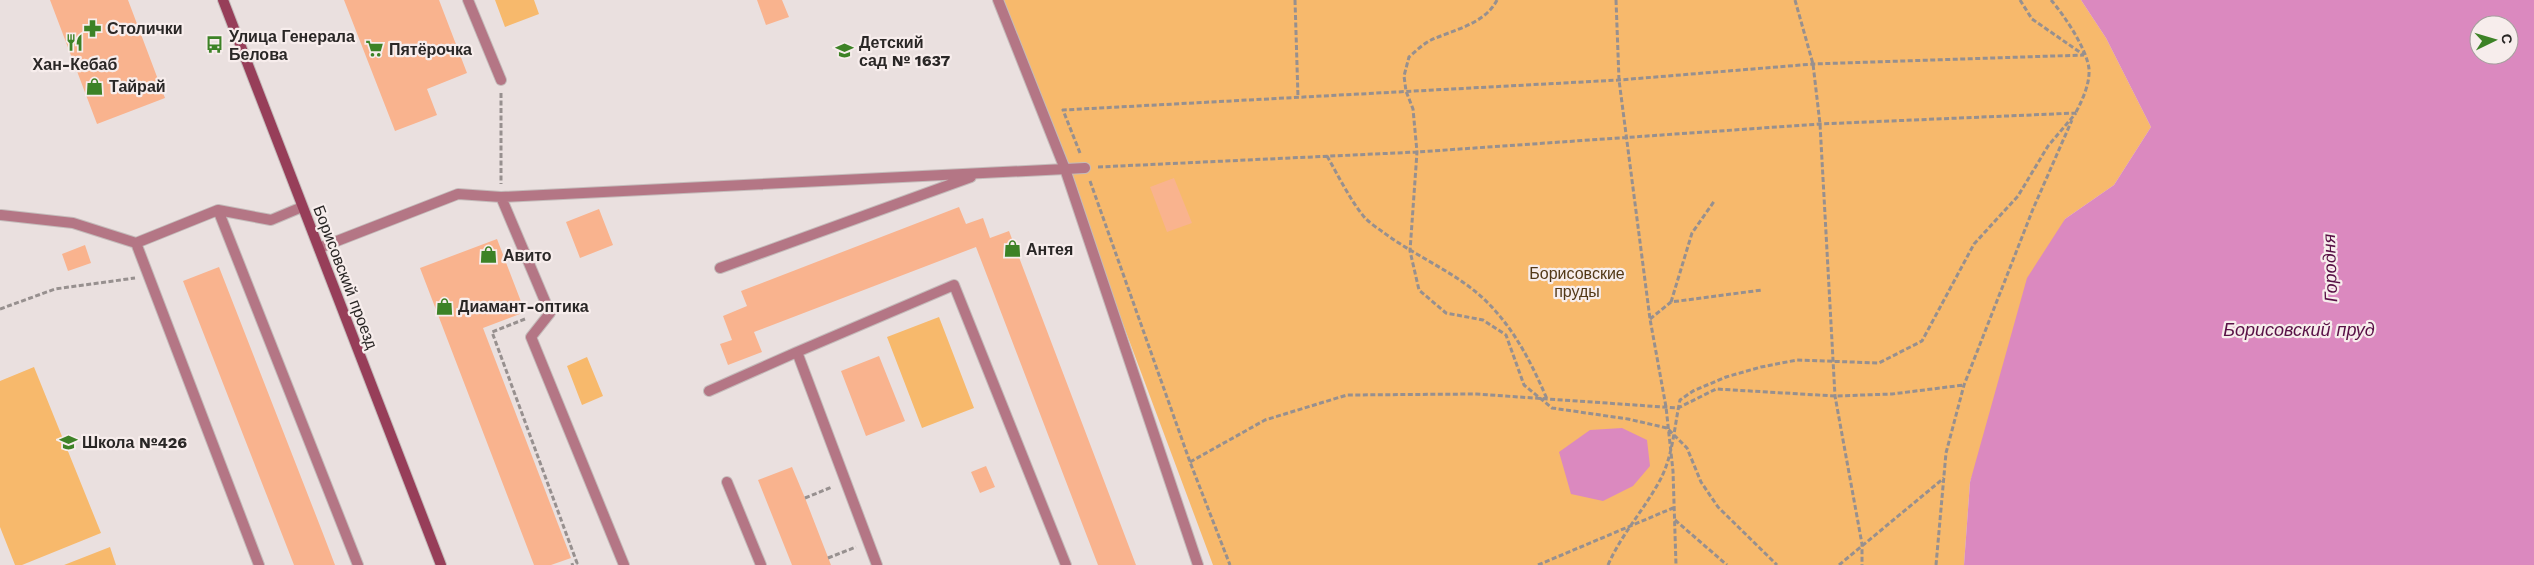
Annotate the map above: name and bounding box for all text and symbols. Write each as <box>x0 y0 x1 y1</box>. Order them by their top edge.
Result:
north arrow <box>2469 15 2519 65</box>
pharmacy icon: Столички <box>83 18 103 38</box>
place label: Столички <box>107 19 183 38</box>
place label: Улица Генерала Белова <box>229 27 355 64</box>
restaurant icon: Хан-Кебаб <box>65 32 85 52</box>
place label: Детский сад № 1637 <box>859 33 951 70</box>
text: С <box>2499 33 2515 45</box>
bus stop icon: Улица Генерала Белова <box>205 35 225 55</box>
supermarket icon: Пятёрочка <box>365 39 385 59</box>
place label: Пятёрочка <box>389 40 472 59</box>
school or university icon: Детский сад № 1637 <box>835 41 855 61</box>
place label: Хан-Кебаб <box>33 55 118 74</box>
shop icon: Тайрай <box>85 76 105 96</box>
place label: Тайрай <box>109 77 166 96</box>
street label: Борисовский проезд <box>309 203 382 352</box>
water label: Городня <box>2318 233 2341 303</box>
shop icon: Антея <box>1002 239 1022 259</box>
place label: Антея <box>1026 240 1073 259</box>
shop icon: Авито <box>479 245 499 265</box>
place label: Авито <box>503 246 552 265</box>
park label: Борисовские пруды <box>1529 264 1625 301</box>
shop icon: Диамант-оптика <box>434 296 454 316</box>
place label: Диамант-оптика <box>458 297 589 316</box>
water label: Борисовский пруд <box>2223 319 2375 340</box>
school or university icon: Школа №426 <box>58 432 78 452</box>
place label: Школа №426 <box>82 433 187 452</box>

